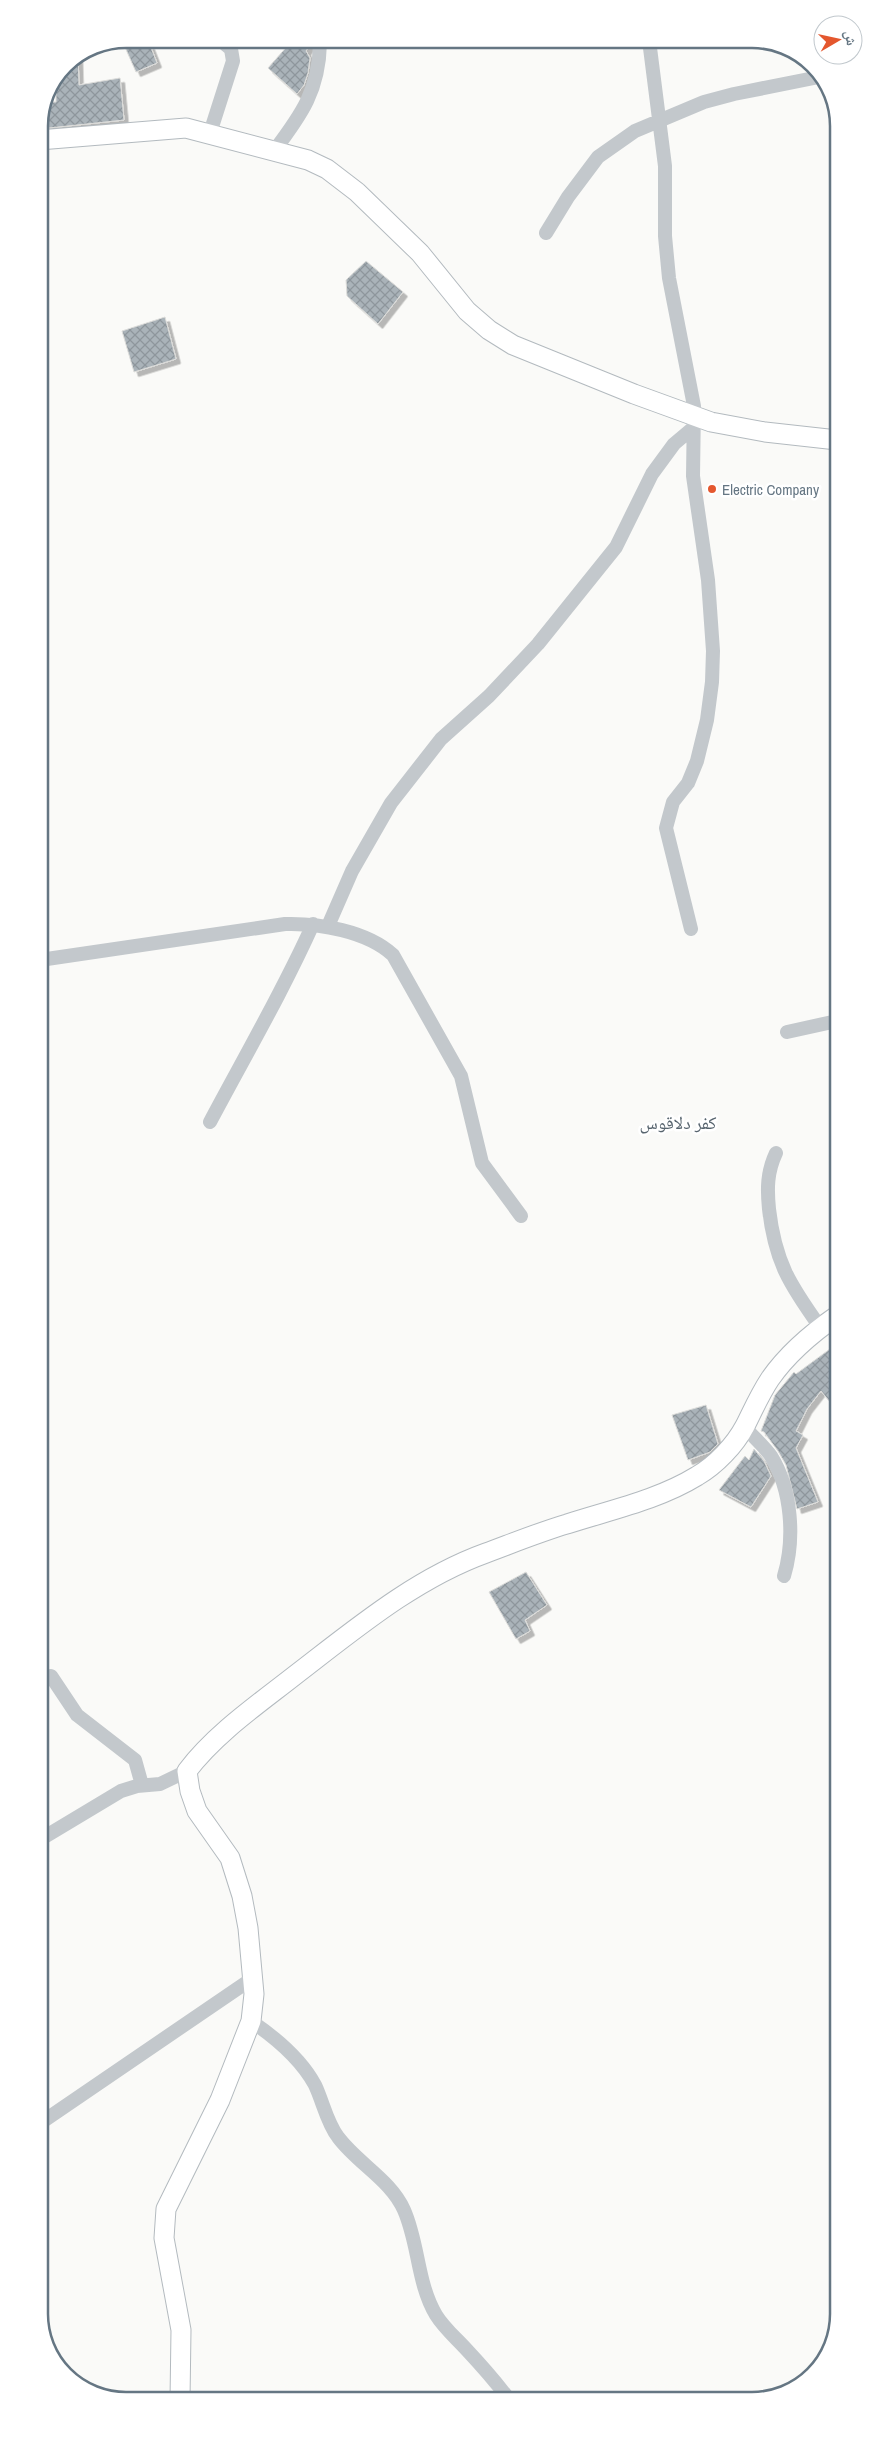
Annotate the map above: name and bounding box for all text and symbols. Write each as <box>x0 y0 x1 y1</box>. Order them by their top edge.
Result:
north arrow <box>813 15 863 65</box>
text: ش <box>841 29 861 47</box>
place label: Electric Company <box>722 479 820 500</box>
marker: Electric Company <box>706 483 718 495</box>
district label: كفر دلاقوس <box>640 1110 717 1135</box>

